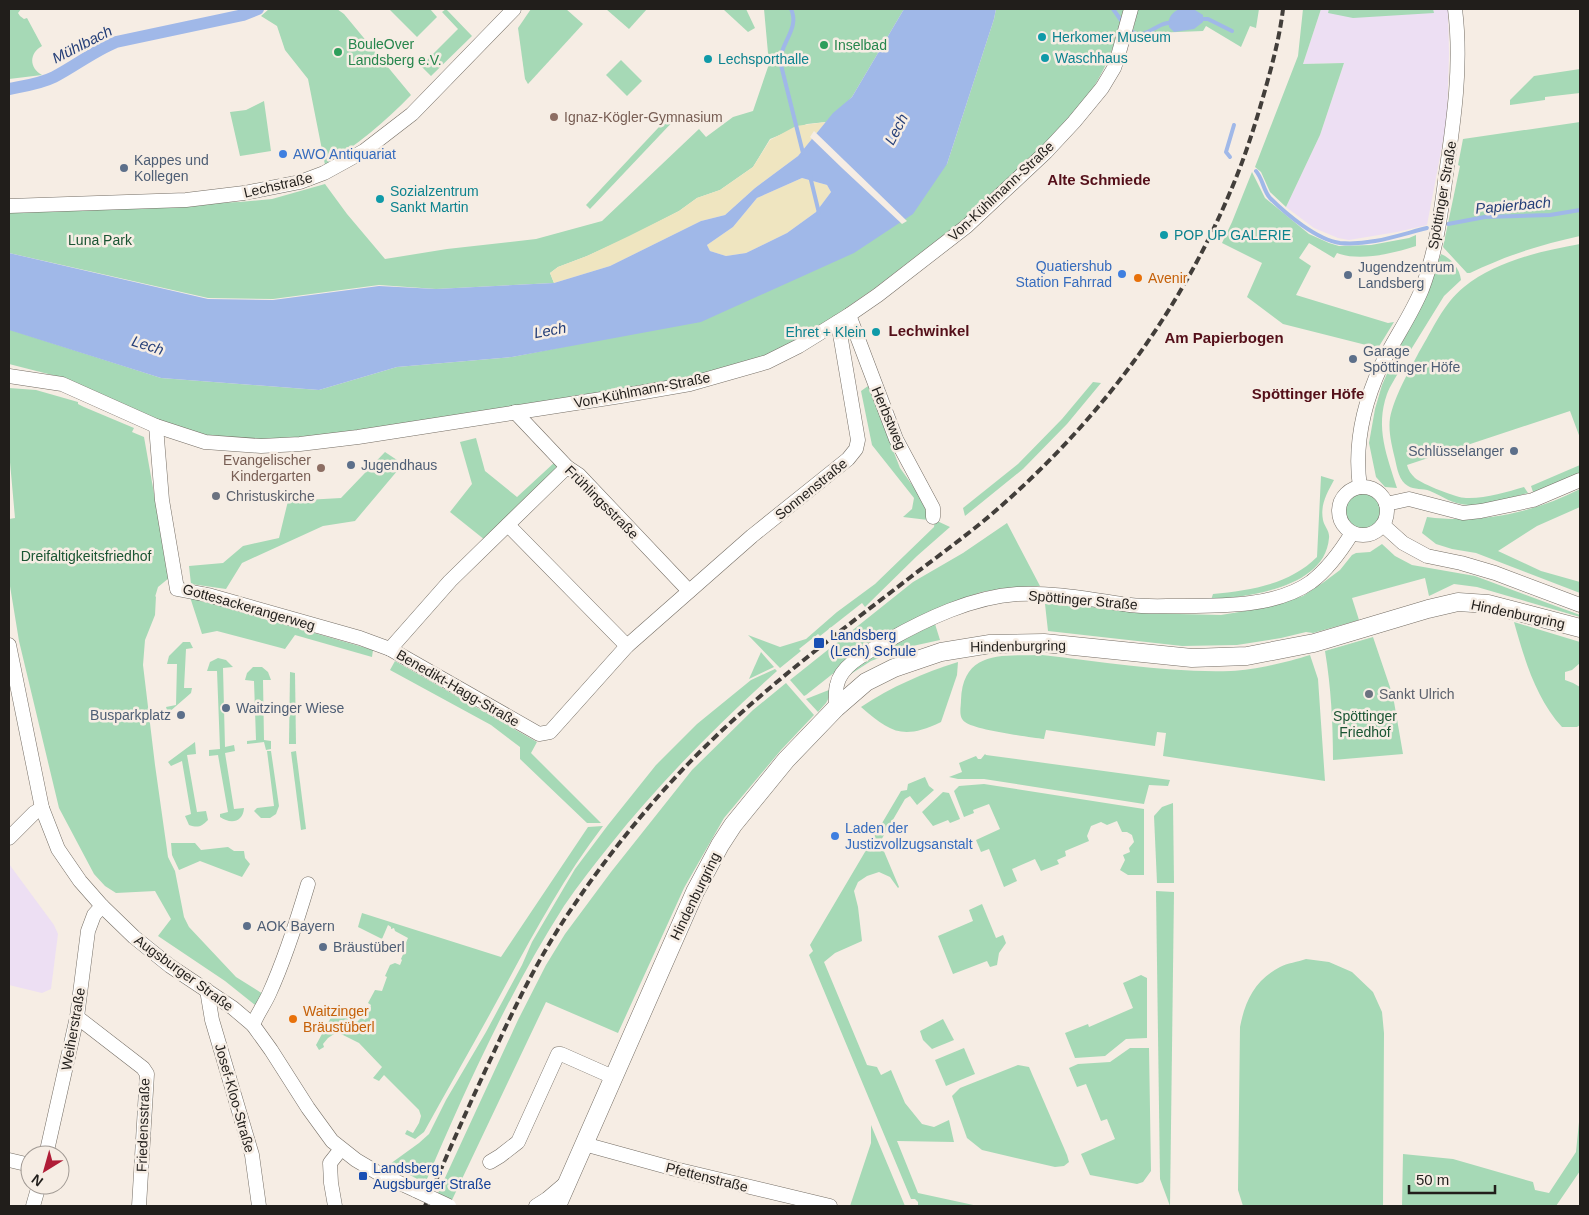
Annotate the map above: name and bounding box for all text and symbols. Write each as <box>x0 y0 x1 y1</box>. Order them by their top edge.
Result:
water label: Mühlbach <box>49 22 115 66</box>
place label: Herkomer Museum <box>1052 29 1171 45</box>
marker: Herkomer Museum <box>1036 31 1048 43</box>
place label: BouleOver Landsberg e.V. <box>348 36 442 68</box>
place label: Inselbad <box>834 37 887 53</box>
marker: Inselbad <box>818 39 830 51</box>
marker: BouleOver Landsberg e.V. <box>332 46 344 58</box>
place label: Waschhaus <box>1055 50 1128 66</box>
place label: Lechsporthalle <box>718 51 809 67</box>
marker: Waschhaus <box>1039 52 1051 64</box>
marker: Lechsporthalle <box>702 53 714 65</box>
place label: Ignaz-Kögler-Gymnasium <box>564 109 723 125</box>
marker: Ignaz-Kögler-Gymnasium <box>548 111 560 123</box>
water label: Lech <box>881 111 911 147</box>
street label: Von-Kühlmann-Straße <box>945 138 1057 244</box>
street label: Spöttinger Straße <box>1425 139 1459 250</box>
place label: AWO Antiquariat <box>293 146 396 162</box>
marker: AWO Antiquariat <box>277 148 289 160</box>
place label: Kappes und Kollegen <box>134 152 209 184</box>
marker: Kappes und Kollegen <box>118 162 130 174</box>
street label: Lechstraße <box>242 169 314 201</box>
district label: Alte Schmiede <box>1047 171 1151 188</box>
place label: Sozialzentrum Sankt Martin <box>390 183 479 215</box>
marker: Sozialzentrum Sankt Martin <box>374 193 386 205</box>
water label: Papierbach <box>1474 193 1552 217</box>
place label: POP UP GALERIE <box>1174 227 1291 243</box>
marker: POP UP GALERIE <box>1158 229 1170 241</box>
park label: Luna Park <box>68 232 133 248</box>
place label: Quatiershub Station Fahrrad <box>1016 258 1112 290</box>
place label: Jugendzentrum Landsberg <box>1358 259 1455 291</box>
marker: Quatiershub Station Fahrrad <box>1116 268 1128 280</box>
marker: Jugendzentrum Landsberg <box>1342 269 1354 281</box>
place label: Avenir <box>1148 270 1188 286</box>
marker: Avenir <box>1132 272 1144 284</box>
water label: Lech <box>533 319 567 341</box>
district label: Lechwinkel <box>889 322 969 339</box>
place label: Ehret + Klein <box>785 324 866 340</box>
marker: Ehret + Klein <box>870 326 882 338</box>
district label: Am Papierbogen <box>1164 329 1284 346</box>
water label: Lech <box>130 332 166 358</box>
place label: Garage Spöttinger Höfe <box>1363 343 1460 375</box>
marker: Garage Spöttinger Höfe <box>1347 353 1359 365</box>
street label: Von-Kühlmann-Straße <box>572 369 712 411</box>
street label: Herbstweg <box>869 384 909 452</box>
district label: Spöttinger Höfe <box>1252 385 1364 402</box>
place label: Schlüsselanger <box>1408 443 1504 459</box>
marker: Schlüsselanger <box>1508 445 1520 457</box>
place label: Evangelischer Kindergarten <box>223 452 311 484</box>
street label: Sonnenstraße <box>772 455 850 523</box>
place label: Jugendhaus <box>361 457 437 473</box>
marker: Jugendhaus <box>345 459 357 471</box>
marker: Evangelischer Kindergarten <box>315 462 327 474</box>
street label: Frühlingsstraße <box>562 462 642 542</box>
place label: Christuskirche <box>226 488 315 504</box>
marker: Christuskirche <box>210 490 222 502</box>
park label: Dreifaltigkeitsfriedhof <box>21 548 151 564</box>
street label: Gottesackerangerweg <box>181 580 317 634</box>
street label: Spöttinger Straße <box>1028 587 1139 613</box>
street label: Hindenburgring <box>1470 596 1566 632</box>
place label: Landsberg (Lech) Schule <box>830 627 917 659</box>
marker: Landsberg (Lech) Schule <box>812 636 826 650</box>
street label: Hindenburgring <box>970 637 1066 655</box>
street label: Benedikt-Hagg-Straße <box>394 646 522 730</box>
place label: Sankt Ulrich <box>1379 686 1454 702</box>
marker: Sankt Ulrich <box>1363 688 1375 700</box>
place label: Waitzinger Wiese <box>236 700 345 716</box>
marker: Waitzinger Wiese <box>220 702 232 714</box>
place label: Busparkplatz <box>90 707 171 723</box>
park label: Spöttinger Friedhof <box>1333 708 1397 740</box>
marker: Busparkplatz <box>175 709 187 721</box>
place label: Laden der Justizvollzugsanstalt <box>845 820 973 852</box>
marker: Laden der Justizvollzugsanstalt <box>829 830 841 842</box>
street label: Hindenburgring <box>667 849 723 943</box>
place label: AOK Bayern <box>257 918 335 934</box>
marker: AOK Bayern <box>241 920 253 932</box>
street label: Augsburger Straße <box>131 932 237 1014</box>
place label: Bräustüberl <box>333 939 405 955</box>
marker: Bräustüberl <box>317 941 329 953</box>
street label: Weiherstraße <box>58 986 88 1072</box>
place label: Waitzinger Bräustüberl <box>303 1003 375 1035</box>
marker: Waitzinger Bräustüberl <box>287 1013 299 1025</box>
street label: Josef-Kloo-Straße <box>212 1042 258 1155</box>
street label: Friedensstraße <box>133 1077 153 1172</box>
north arrow <box>20 1145 70 1195</box>
street label: Pfettenstraße <box>664 1159 750 1195</box>
place label: Landsberg, Augsburger Straße <box>373 1160 491 1192</box>
scale bar <box>1409 1162 1495 1194</box>
marker: Landsberg, Augsburger Straße <box>357 1170 369 1182</box>
text: N <box>28 1171 46 1190</box>
text: 50 m <box>1416 1171 1449 1188</box>

